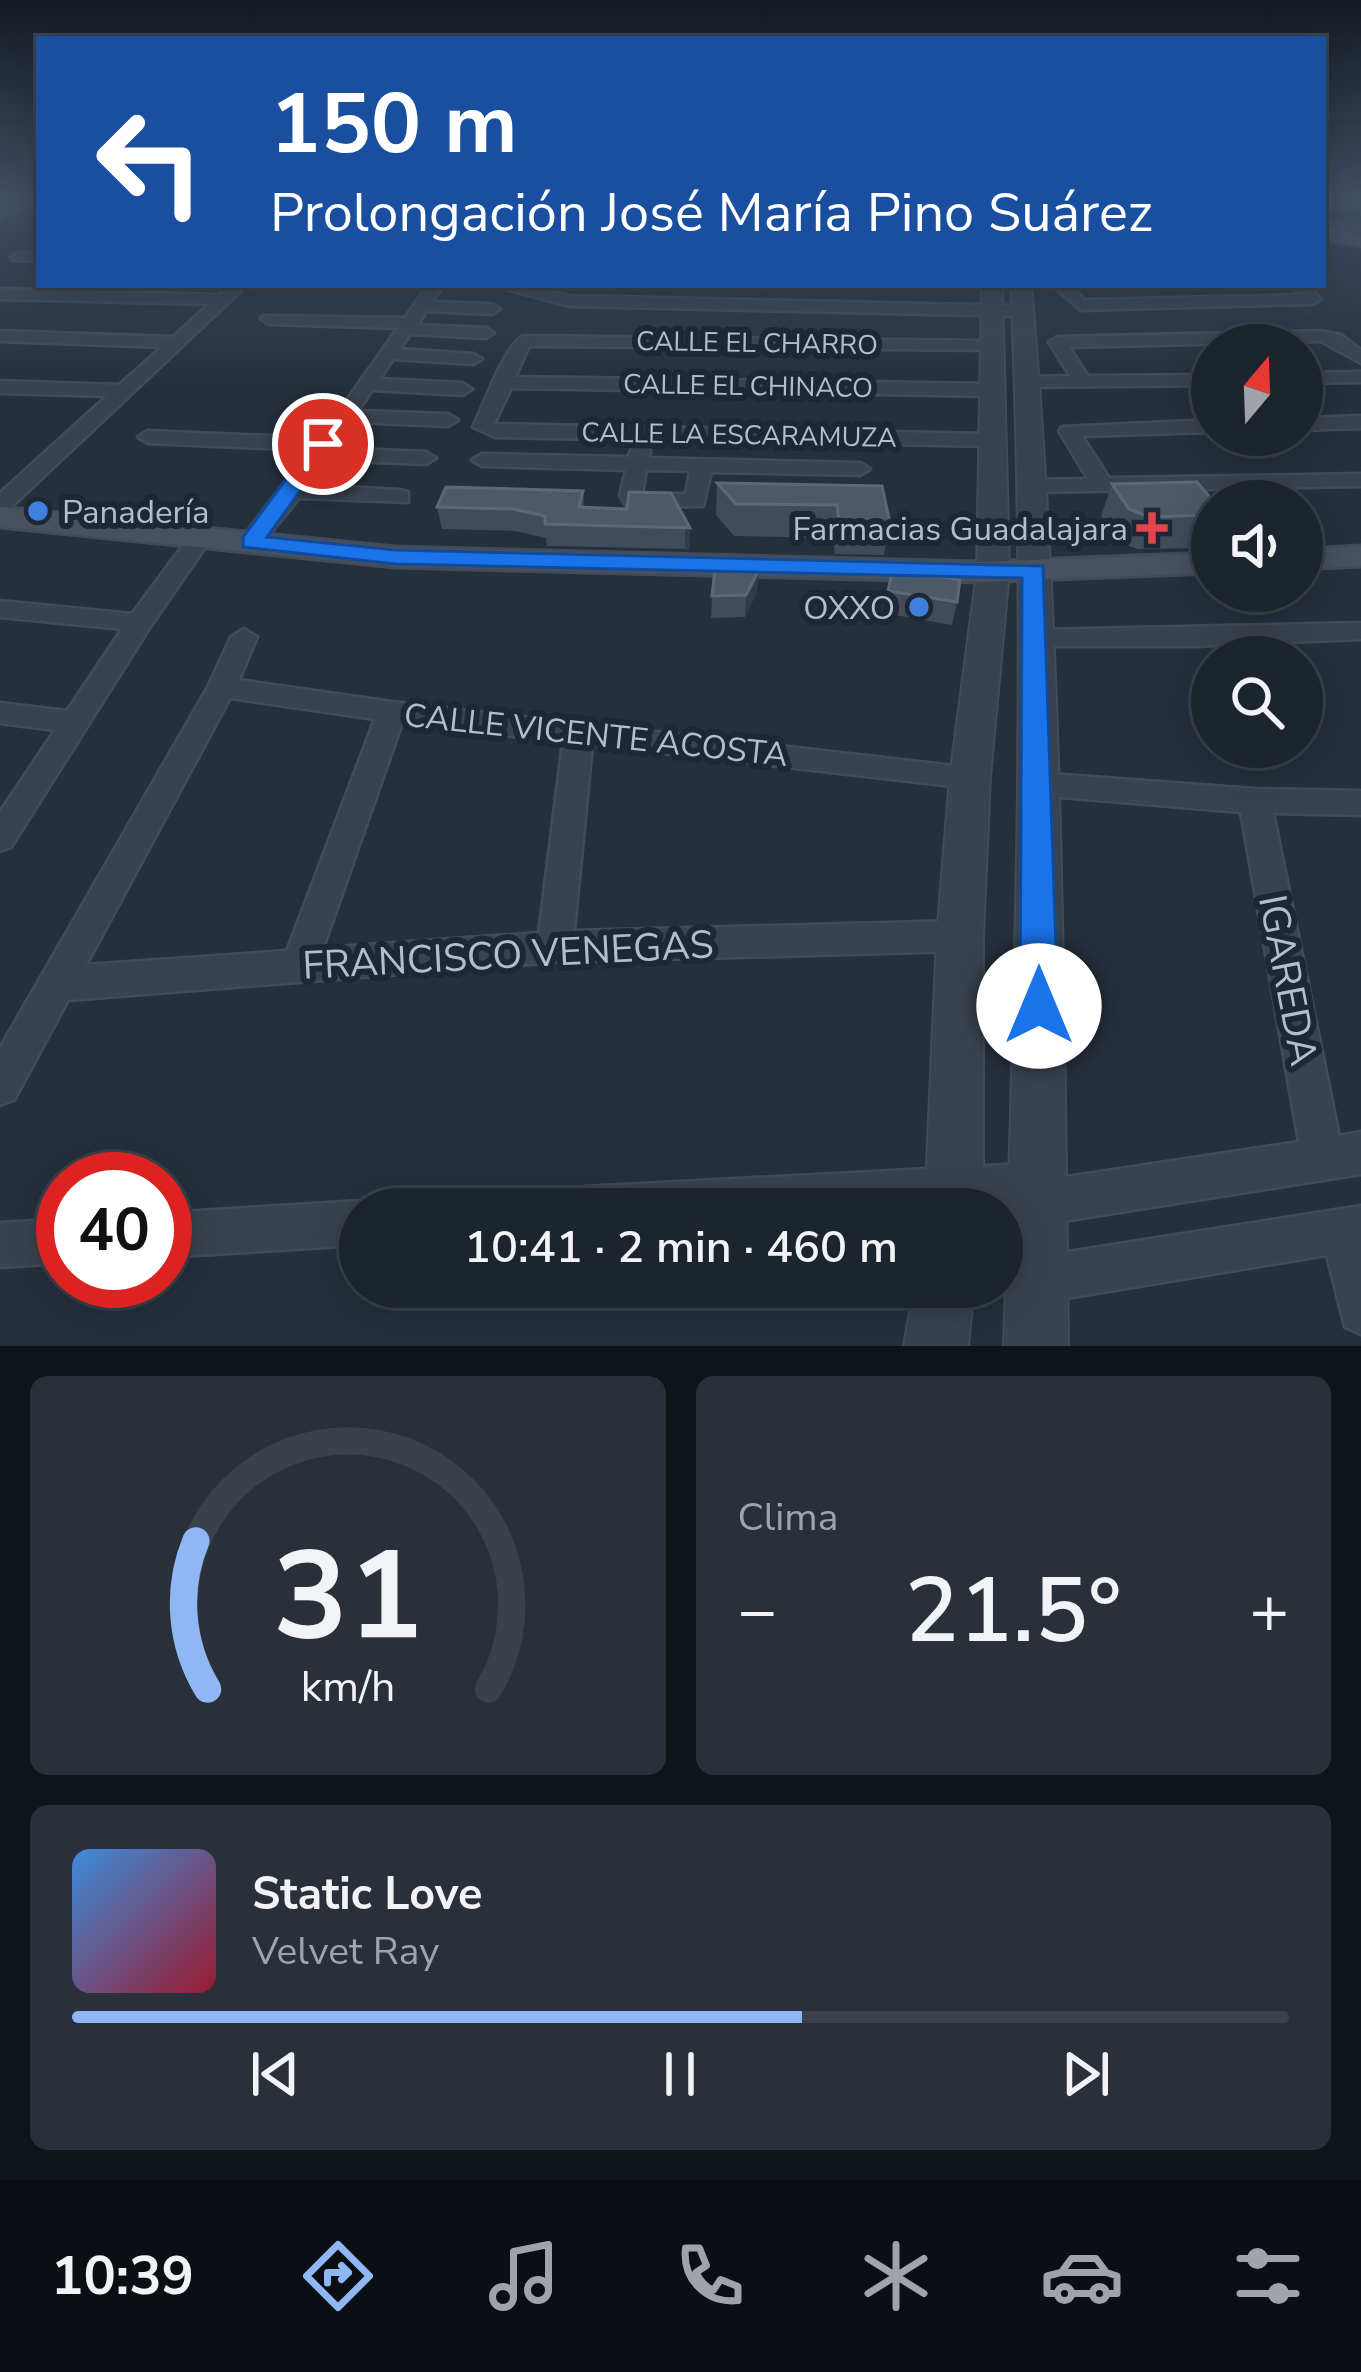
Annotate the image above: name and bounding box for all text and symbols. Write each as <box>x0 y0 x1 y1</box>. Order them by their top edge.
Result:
text: 150 m <box>270 67 518 182</box>
icon: left <box>72 84 228 240</box>
text: Prolongación José María Pino Suárez <box>270 176 1153 250</box>
street label: CALLE EL CHARRO <box>636 323 878 364</box>
north arrow <box>1191 324 1323 456</box>
map controls <box>1191 324 1323 768</box>
street label: CALLE EL CHINACO <box>623 366 873 407</box>
pin <box>272 393 374 495</box>
icon: arrive <box>290 411 356 477</box>
street label: CALLE LA ESCARAMUZA <box>581 414 897 457</box>
button: sound <box>1191 480 1323 612</box>
place label: Panadería <box>62 490 210 535</box>
marker: Panadería <box>25 498 51 524</box>
place label: Farmacias Guadalajara <box>792 507 1128 552</box>
marker: Farmacias Guadalajara <box>1139 515 1165 541</box>
place label: OXXO <box>803 586 895 631</box>
marker: OXXO <box>906 594 932 620</box>
button: search <box>1191 636 1323 768</box>
street label: CALLE VICENTE ACOSTA <box>402 693 790 778</box>
street label: IGAREDA <box>1245 891 1330 1070</box>
street label: FRANCISCO VENEGAS <box>301 918 715 993</box>
position arrow <box>976 943 1102 1069</box>
speed limit sign: 40 <box>36 1152 192 1308</box>
text: 10:41 · 2 min · 460 m <box>464 1217 898 1278</box>
text: Clima <box>738 1491 838 1544</box>
text: 31 <box>273 1512 423 1682</box>
text: 21.5° <box>905 1550 1122 1673</box>
text: − <box>738 1566 777 1656</box>
text: + <box>1249 1566 1289 1656</box>
text: km/h <box>300 1657 395 1715</box>
text: Static Love <box>252 1864 482 1925</box>
text: Velvet Ray <box>252 1925 439 1978</box>
icon: previous <box>242 2041 308 2107</box>
icon: pause <box>647 2041 713 2107</box>
icon: next <box>1053 2041 1119 2107</box>
icon: directions <box>296 2234 380 2318</box>
icon: music <box>482 2234 566 2318</box>
icon: phone <box>668 2234 752 2318</box>
icon: climate <box>854 2234 938 2318</box>
icon: car <box>1040 2234 1124 2318</box>
icon: filters <box>1226 2234 1310 2318</box>
text: 10:39 <box>51 2239 194 2313</box>

